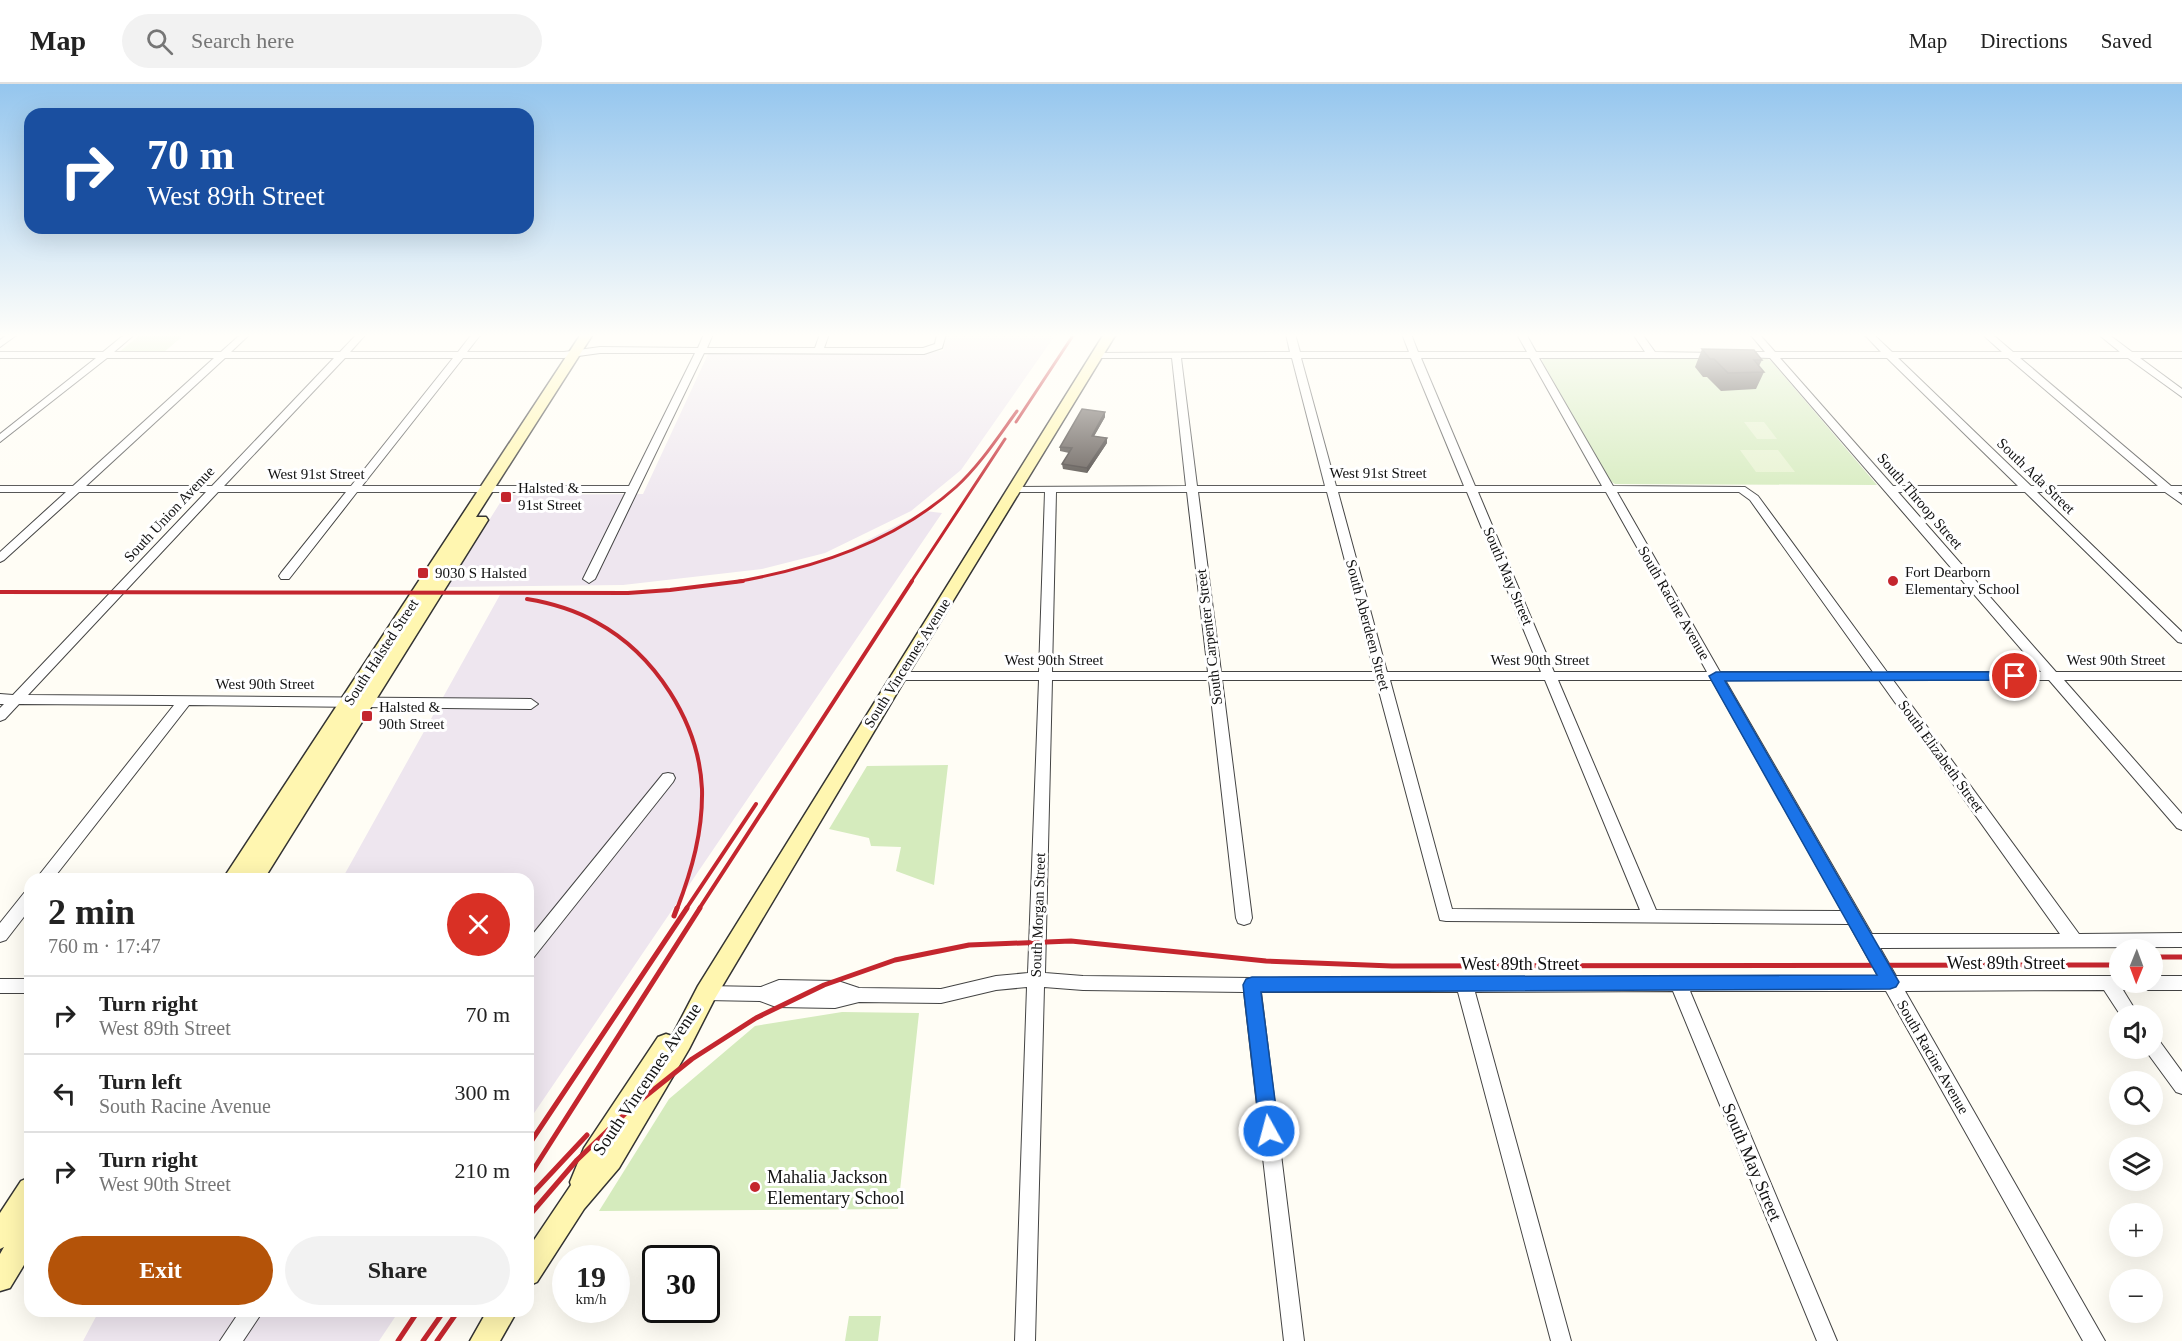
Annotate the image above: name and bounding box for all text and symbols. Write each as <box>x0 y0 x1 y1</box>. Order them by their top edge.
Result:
search box <box>122 14 542 68</box>
text: Map <box>30 25 86 56</box>
icon: search <box>143 25 176 58</box>
text: Search here <box>191 28 294 53</box>
text: Map <box>1909 29 1947 53</box>
text: Directions <box>1980 29 2068 53</box>
text: Saved <box>2101 29 2152 53</box>
icon: right <box>48 132 126 210</box>
text: 70 m <box>147 132 235 178</box>
text: West 89th Street <box>147 181 325 211</box>
street label: South Ada Street <box>1994 435 2079 518</box>
street label: South Throop Street <box>1874 450 1966 553</box>
street label: South Union Avenue <box>121 463 218 565</box>
street label: West 91st Street <box>1329 465 1427 481</box>
street label: West 91st Street <box>267 466 365 482</box>
place label: Halsted & 91st Street <box>518 480 583 513</box>
marker: Halsted & 91st Street <box>499 490 513 504</box>
street label: South May Street <box>1480 525 1536 628</box>
street label: South Racine Avenue <box>1635 543 1713 663</box>
street label: South Aberdeen Street <box>1343 558 1393 693</box>
place label: Fort Dearborn Elementary School <box>1905 564 2020 597</box>
place label: 9030 S Halsted <box>435 565 527 581</box>
marker: 9030 S Halsted <box>416 566 430 580</box>
street label: South Carpenter Street <box>1193 567 1225 706</box>
marker: Fort Dearborn Elementary School <box>1886 574 1900 588</box>
street label: South Halsted Street <box>341 595 422 708</box>
street label: South Vincennes Avenue <box>861 595 954 731</box>
pin <box>1989 650 2040 701</box>
street label: West 90th Street <box>1005 652 1104 668</box>
street label: West 90th Street <box>1491 652 1590 668</box>
street label: West 90th Street <box>2067 652 2166 668</box>
icon: arrive <box>1998 659 2031 692</box>
street label: West 90th Street <box>216 676 315 692</box>
street label: South Elizabeth Street <box>1895 697 1987 816</box>
place label: Halsted & 90th Street <box>379 699 445 732</box>
marker: Halsted & 90th Street <box>360 709 374 723</box>
street label: South Morgan Street <box>1028 852 1048 978</box>
text: 2 min <box>48 892 135 932</box>
button: close <box>447 893 510 956</box>
text: 760 m · 17:47 <box>48 935 161 957</box>
north arrow <box>2109 939 2163 993</box>
map controls <box>2109 939 2163 1323</box>
street label: West 89th Street <box>1947 953 2065 973</box>
street label: West 89th Street <box>1461 954 1579 974</box>
text: Turn right <box>99 991 198 1016</box>
street label: South Racine Avenue <box>1894 997 1972 1117</box>
icon: right <box>48 999 81 1032</box>
street label: South Vincennes Avenue <box>589 999 705 1159</box>
text: 70 m <box>465 1002 510 1027</box>
button: sound <box>2109 1005 2163 1059</box>
text: West 89th Street <box>99 1017 231 1039</box>
text: Turn left <box>99 1069 182 1094</box>
button: search <box>2109 1071 2163 1125</box>
icon: left <box>48 1077 81 1110</box>
text: 300 m <box>454 1080 510 1105</box>
text: South Racine Avenue <box>99 1095 271 1117</box>
position arrow <box>1237 1099 1301 1163</box>
street label: South May Street <box>1718 1100 1786 1224</box>
button: layers <box>2109 1137 2163 1191</box>
text: Turn right <box>99 1147 198 1172</box>
icon: right <box>48 1155 81 1188</box>
text: 210 m <box>454 1158 510 1183</box>
place label: Mahalia Jackson Elementary School <box>767 1167 904 1208</box>
text: West 90th Street <box>99 1173 231 1195</box>
marker: Mahalia Jackson Elementary School <box>748 1180 762 1194</box>
button: + <box>2109 1203 2163 1257</box>
button: Exit <box>48 1236 273 1305</box>
button: Share <box>285 1236 510 1305</box>
speed limit sign: 30 <box>642 1245 720 1323</box>
text: 19 <box>576 1260 606 1293</box>
button: − <box>2109 1269 2163 1323</box>
text: km/h <box>576 1291 606 1307</box>

